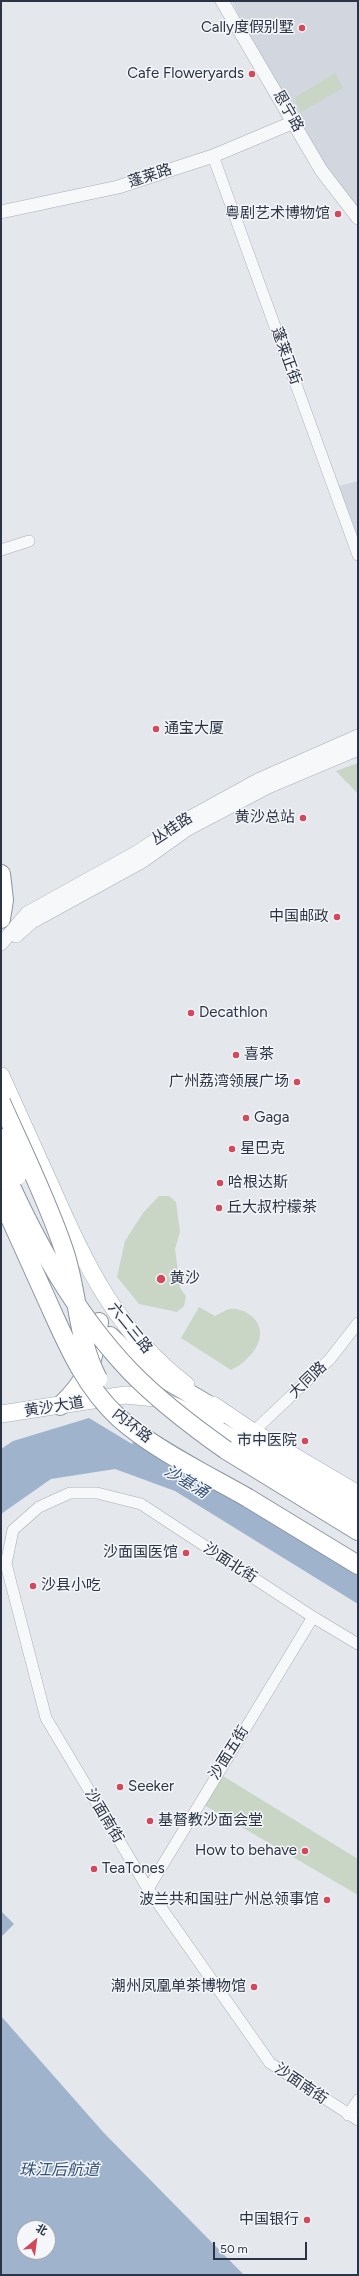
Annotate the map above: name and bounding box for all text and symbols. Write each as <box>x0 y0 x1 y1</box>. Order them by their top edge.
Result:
place label: Cally度假别墅 <box>201 19 294 37</box>
marker: Cally度假别墅 <box>297 23 307 33</box>
place label: Cafe Floweryards <box>127 65 244 83</box>
marker: Cafe Floweryards <box>247 69 257 79</box>
street label: 恩宁路 <box>269 87 307 135</box>
street label: 蓬莱路 <box>126 160 174 192</box>
place label: 粤剧艺术博物馆 <box>225 205 330 223</box>
marker: 粤剧艺术博物馆 <box>333 209 343 219</box>
street label: 蓬莱正街 <box>267 325 305 387</box>
place label: 通宝大厦 <box>164 720 224 738</box>
marker: 通宝大厦 <box>151 724 161 734</box>
street label: 丛桂路 <box>148 809 196 849</box>
place label: 黄沙总站 <box>235 809 295 827</box>
marker: 黄沙总站 <box>298 813 308 823</box>
place label: 中国邮政 <box>269 908 329 926</box>
marker: 中国邮政 <box>332 912 342 922</box>
place label: Decathlon <box>199 1004 268 1022</box>
marker: Decathlon <box>186 1008 196 1018</box>
place label: 喜茶 <box>244 1046 274 1064</box>
marker: 喜茶 <box>231 1050 241 1060</box>
place label: 广州荔湾领展广场 <box>169 1073 289 1091</box>
marker: 广州荔湾领展广场 <box>292 1077 302 1087</box>
place label: Gaga <box>254 1109 290 1127</box>
marker: Gaga <box>241 1113 251 1123</box>
place label: 星巴克 <box>240 1140 285 1158</box>
marker: 星巴克 <box>227 1144 237 1154</box>
place label: 哈根达斯 <box>228 1174 288 1192</box>
marker: 哈根达斯 <box>215 1178 225 1188</box>
place label: 丘大叔柠檬茶 <box>227 1199 317 1217</box>
marker: 丘大叔柠檬茶 <box>214 1203 224 1213</box>
place label: 黄沙 <box>170 1270 200 1288</box>
marker: 黄沙 <box>155 1273 167 1285</box>
street label: 六二三路 <box>104 1299 156 1357</box>
street label: 大同路 <box>286 1358 330 1402</box>
street label: 黄沙大道 <box>23 1393 85 1421</box>
street label: 内环路 <box>109 1405 155 1447</box>
place label: 市中医院 <box>237 1432 297 1450</box>
marker: 市中医院 <box>300 1436 310 1446</box>
water label: 沙基涌 <box>160 1461 212 1503</box>
street label: 沙面北街 <box>200 1539 260 1587</box>
place label: 沙面国医馆 <box>103 1544 178 1562</box>
marker: 沙面国医馆 <box>181 1548 191 1558</box>
place label: 沙县小吃 <box>41 1577 101 1595</box>
marker: 沙县小吃 <box>28 1581 38 1591</box>
street label: 沙面五街 <box>205 1723 253 1783</box>
place label: Seeker <box>128 1778 174 1796</box>
marker: Seeker <box>115 1782 125 1792</box>
street label: 沙面南街 <box>81 1786 127 1846</box>
place label: 基督教沙面会堂 <box>158 1812 263 1830</box>
marker: 基督教沙面会堂 <box>145 1816 155 1826</box>
place label: How to behave <box>195 1842 297 1860</box>
marker: How to behave <box>300 1846 310 1856</box>
place label: TeaTones <box>102 1860 165 1878</box>
marker: TeaTones <box>89 1864 99 1874</box>
place label: 波兰共和国驻广州总领事馆 <box>139 1891 319 1909</box>
marker: 波兰共和国驻广州总领事馆 <box>322 1895 332 1905</box>
place label: 潮州凤凰单茶博物馆 <box>111 1978 246 1996</box>
marker: 潮州凤凰单茶博物馆 <box>249 1982 259 1992</box>
street label: 沙面南街 <box>271 2060 331 2108</box>
water label: 珠江后航道 <box>19 2160 99 2180</box>
place label: 中国银行 <box>239 2211 299 2229</box>
marker: 中国银行 <box>302 2215 312 2225</box>
north arrow <box>16 2220 56 2260</box>
text: 北 <box>34 2222 50 2238</box>
scale bar <box>215 2234 309 2260</box>
text: 50 m <box>220 2242 248 2256</box>

